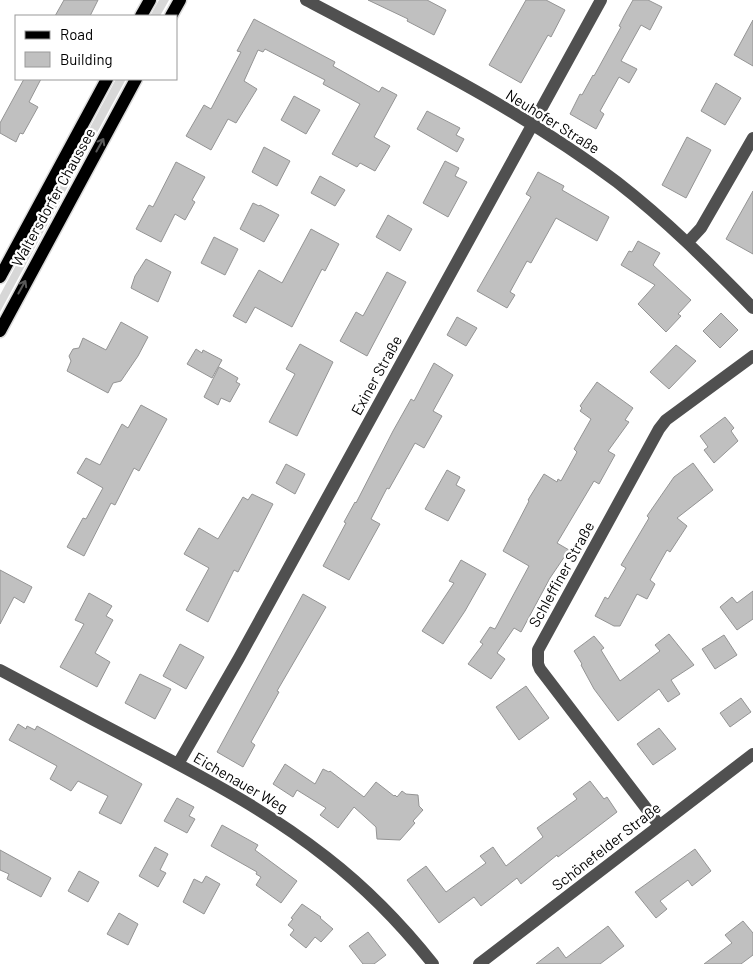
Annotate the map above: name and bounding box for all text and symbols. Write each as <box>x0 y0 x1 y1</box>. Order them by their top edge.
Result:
legend <box>15 15 178 80</box>
text: Road <box>60 25 93 43</box>
text: Building <box>60 50 113 68</box>
street label: Neuhofer Straße <box>503 85 603 157</box>
street label: Waltersdorfer Chaussee <box>7 125 99 269</box>
one-way arrow <box>95 137 105 152</box>
one-way arrow <box>17 280 27 295</box>
street label: Exiner Straße <box>347 332 405 418</box>
street label: Schleffiner Straße <box>524 518 598 630</box>
street label: Eichenauer Weg <box>191 748 291 816</box>
street label: Schönefelder Straße <box>548 798 664 894</box>

